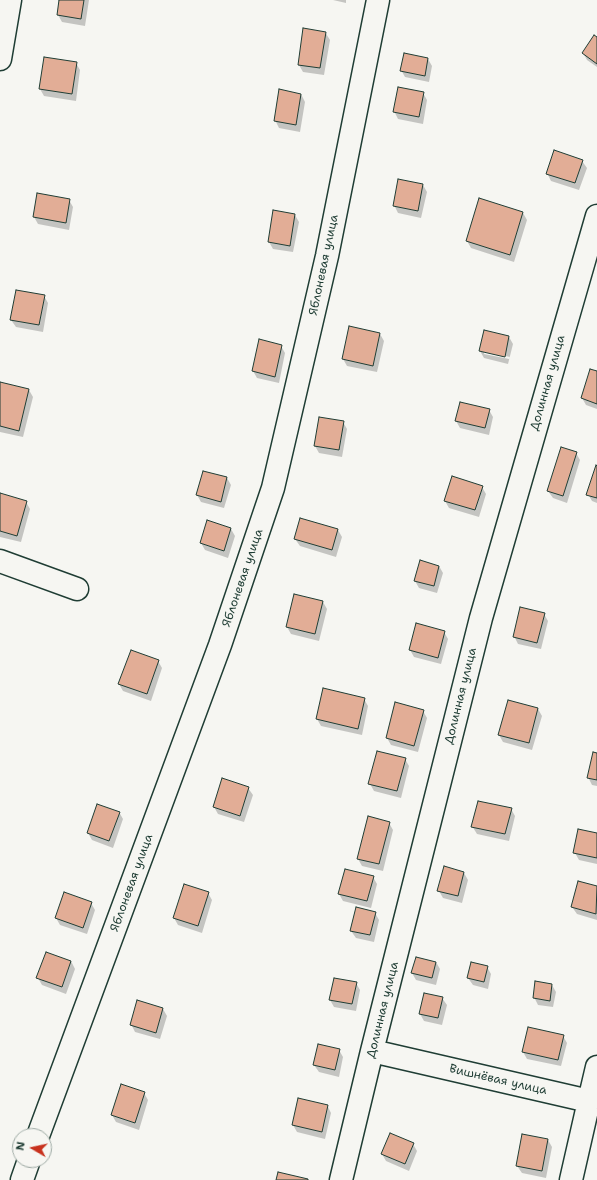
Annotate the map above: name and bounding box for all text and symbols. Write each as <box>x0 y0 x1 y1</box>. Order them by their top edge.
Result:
street label: Яблоневая улица <box>306 213 342 317</box>
street label: Долинная улица <box>527 334 569 432</box>
street label: Яблоневая улица <box>219 527 267 629</box>
street label: Долинная улица <box>442 646 480 746</box>
street label: Яблоневая улица <box>108 832 156 934</box>
street label: Долинная улица <box>364 960 402 1060</box>
street label: Вишнёвая улица <box>448 1062 548 1098</box>
north arrow <box>12 1128 52 1168</box>
text: N <box>13 1141 29 1152</box>

